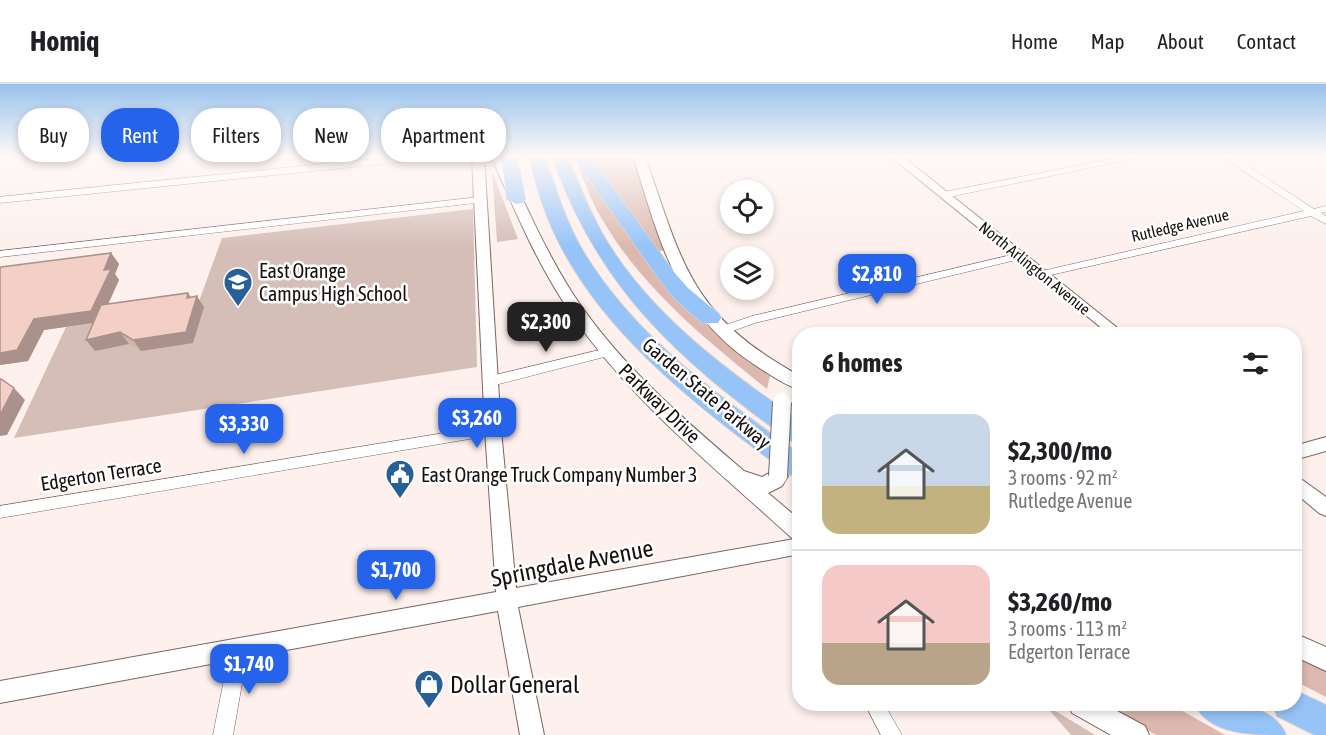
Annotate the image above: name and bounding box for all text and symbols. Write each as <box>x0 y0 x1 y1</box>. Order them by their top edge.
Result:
text: Homiq <box>30 25 99 57</box>
text: Home <box>1011 29 1058 53</box>
text: Map <box>1091 29 1125 53</box>
text: About <box>1158 29 1204 53</box>
text: Contact <box>1237 29 1296 53</box>
chip: Buy <box>18 108 89 162</box>
chip: Rent <box>101 108 179 162</box>
chip: Filters <box>191 108 281 162</box>
chip: New <box>293 108 369 162</box>
chip: Apartment <box>381 108 506 162</box>
map controls <box>720 180 774 300</box>
button: locate <box>720 180 774 234</box>
street label: Rutledge Avenue <box>1130 205 1231 246</box>
street label: North Arlington Avenue <box>975 218 1094 319</box>
button: layers <box>720 246 774 300</box>
pin: $2,810 <box>828 254 926 305</box>
place label: East Orange Campus High School <box>259 259 408 305</box>
text: $2,810 <box>852 262 902 285</box>
school or university icon: East Orange Campus High School <box>222 266 254 308</box>
pin: $2,300 <box>497 302 595 353</box>
text: $2,300 <box>521 310 571 333</box>
street label: Garden State Parkway <box>638 333 776 453</box>
icon: filters <box>1239 347 1272 380</box>
text: 6 homes <box>822 348 902 378</box>
street label: Parkway Drive <box>615 359 705 447</box>
pin: $3,260 <box>428 398 526 449</box>
pin: $3,330 <box>195 404 293 455</box>
text: $3,260 <box>452 406 502 429</box>
text: $3,330 <box>219 412 269 435</box>
text: $2,300/mo <box>1008 436 1112 466</box>
icon: home <box>870 438 942 510</box>
street label: Edgerton Terrace <box>39 453 163 495</box>
public building icon: East Orange Truck Company Number 3 <box>384 458 416 500</box>
place label: East Orange Truck Company Number 3 <box>421 463 697 486</box>
text: 3 rooms · 92 m² <box>1008 466 1118 489</box>
text: Rutledge Avenue <box>1008 489 1132 512</box>
street label: Springdale Avenue <box>489 534 655 592</box>
pin: $1,700 <box>347 550 445 601</box>
text: $1,700 <box>371 558 421 581</box>
text: $3,260/mo <box>1008 587 1112 617</box>
icon: home <box>870 589 942 661</box>
text: 3 rooms · 113 m² <box>1008 617 1127 640</box>
text: Edgerton Terrace <box>1008 640 1130 663</box>
pin: $1,740 <box>200 644 298 695</box>
text: $1,740 <box>224 652 274 675</box>
shop icon: Dollar General <box>413 668 445 710</box>
place label: Dollar General <box>450 671 580 698</box>

